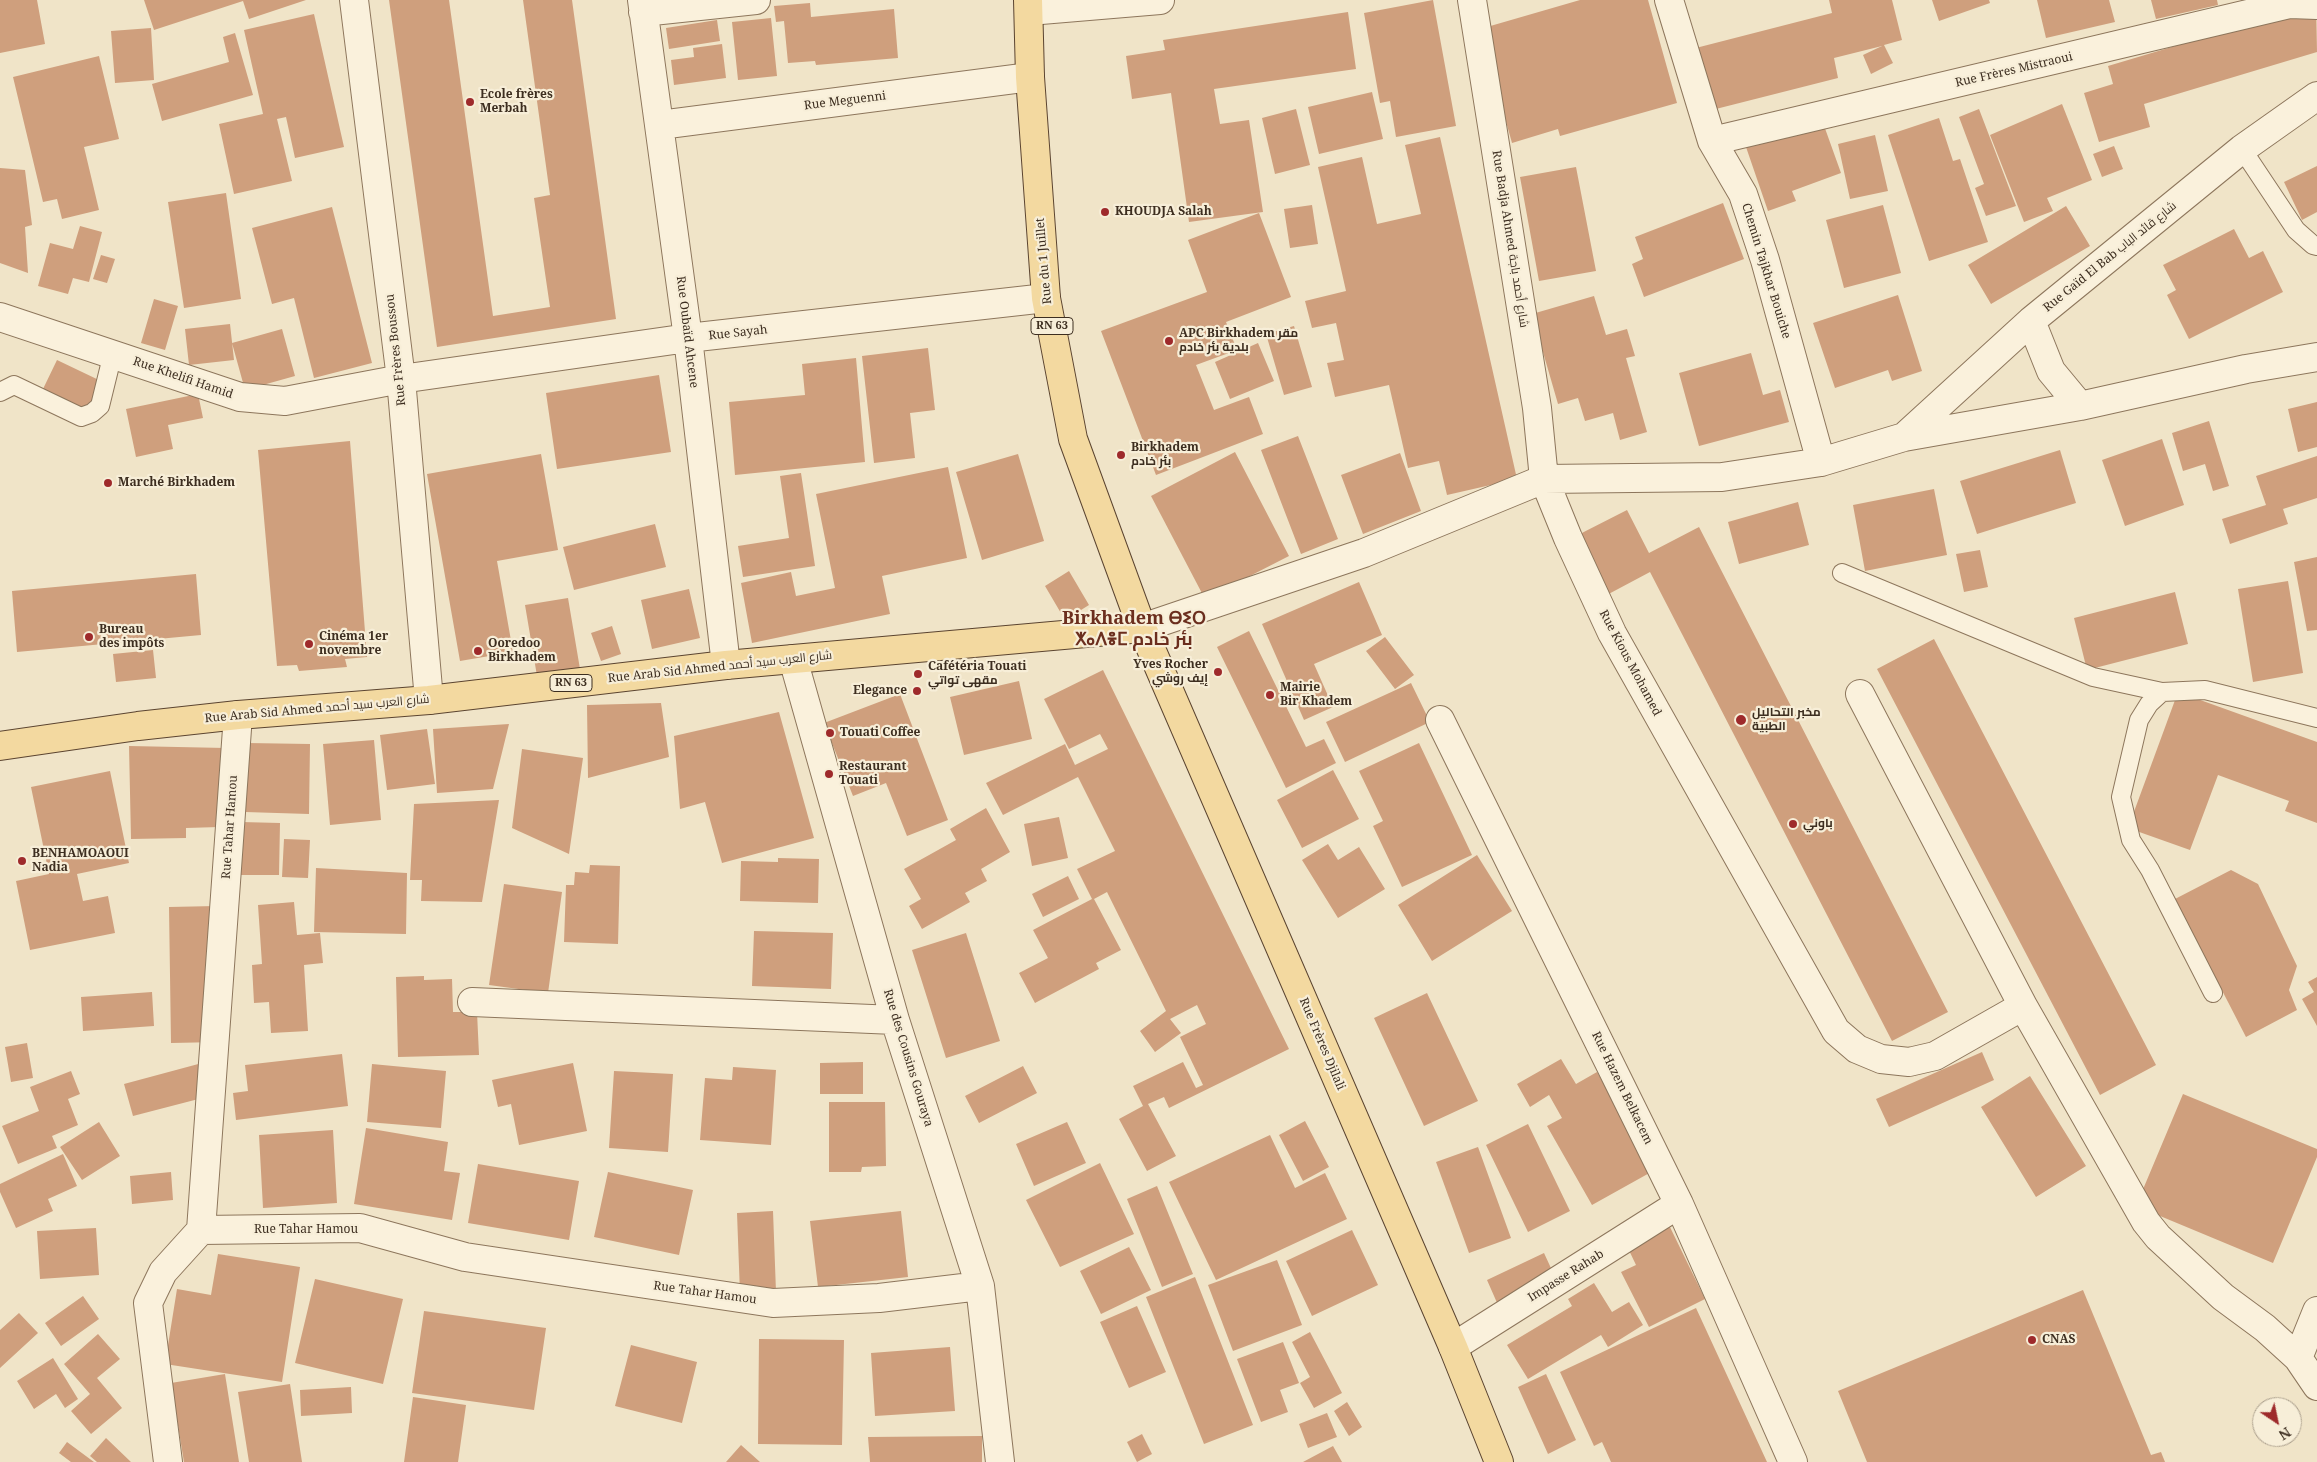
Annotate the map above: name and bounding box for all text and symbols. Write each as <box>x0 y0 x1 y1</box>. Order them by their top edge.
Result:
street label: Rue Frères Mistraoui <box>1954 49 2074 91</box>
place label: Ecole frères Merbah <box>480 88 553 116</box>
street label: Rue Meguenni <box>803 89 887 113</box>
marker: Ecole frères Merbah <box>464 96 476 108</box>
street label: Rue Badja Ahmed شارع أحمد باجة <box>1489 149 1531 329</box>
street label: Rue Gaïd El Bab شارع قائد الباب <box>2041 199 2179 315</box>
street label: Chemin Tajkhar Bouiche <box>1738 201 1794 341</box>
place label: KHOUDJA Salah <box>1115 205 1212 219</box>
marker: KHOUDJA Salah <box>1099 206 1111 218</box>
street label: Rue du 1 Juillet <box>1033 217 1055 305</box>
street label: Rue Oubaïd Ahcene <box>673 275 701 389</box>
street label: Rue Frères Boussou <box>383 293 409 407</box>
road number: RN 63 <box>1031 318 1073 334</box>
street label: Rue Sayah <box>708 323 768 343</box>
place label: APC Birkhadem مقر بلدية بئر خادم <box>1179 327 1298 355</box>
marker: APC Birkhadem مقر بلدية بئر خادم <box>1163 335 1175 347</box>
street label: Rue Khelifi Hamid <box>131 354 235 402</box>
place label: Birkhadem بئر خادم <box>1131 441 1199 469</box>
marker: Birkhadem بئر خادم <box>1115 449 1127 461</box>
place label: Marché Birkhadem <box>118 476 235 490</box>
marker: Marché Birkhadem <box>102 477 114 489</box>
district label: Birkhadem ⴱⵉⵔ ⵅⴰⴷⴻⵎ بئر خادم <box>1062 608 1206 650</box>
street label: Rue Kious Mohamed <box>1596 608 1664 718</box>
place label: Bureau des impôts <box>99 623 164 651</box>
place label: Cinéma 1er novembre <box>319 630 388 658</box>
marker: Bureau des impôts <box>83 631 95 643</box>
place label: Ooredoo Birkhadem <box>488 637 556 665</box>
marker: Cinéma 1er novembre <box>303 638 315 650</box>
marker: Ooredoo Birkhadem <box>472 645 484 657</box>
street label: Rue Arab Sid Ahmed شارع العرب سيد أحمد <box>607 648 833 686</box>
place label: Yves Rocher إيف روشي <box>1133 658 1208 686</box>
place label: Cafétéria Touati مقهى تواتي <box>928 660 1027 688</box>
marker: Yves Rocher إيف روشي <box>1212 666 1224 678</box>
marker: Cafétéria Touati مقهى تواتي <box>912 668 924 680</box>
road number: RN 63 <box>550 674 592 691</box>
place label: Mairie Bir Khadem <box>1280 681 1352 709</box>
place label: Elegance <box>853 684 907 698</box>
marker: Elegance <box>911 685 923 697</box>
marker: Mairie Bir Khadem <box>1264 689 1276 701</box>
street label: Rue Arab Sid Ahmed شارع العرب سيد أحمد <box>204 692 430 726</box>
place label: مخبر التحاليل الطبية <box>1752 706 1821 734</box>
marker: مخبر التحاليل الطبية <box>1734 713 1748 727</box>
place label: Touati Coffee <box>840 726 920 740</box>
marker: Touati Coffee <box>824 727 836 739</box>
place label: Restaurant Touati <box>839 760 906 788</box>
marker: Restaurant Touati <box>823 768 835 780</box>
street label: Rue Tahar Hamou <box>219 775 241 879</box>
place label: باوني <box>1803 817 1833 831</box>
marker: باوني <box>1787 818 1799 830</box>
place label: BENHAMOAOUI Nadia <box>32 847 129 875</box>
marker: BENHAMOAOUI Nadia <box>16 855 28 867</box>
street label: Rue des Cousins Gouraya <box>880 987 936 1129</box>
street label: Rue Frères Djilali <box>1296 996 1348 1092</box>
street label: Rue Hazem Belkacem <box>1588 1029 1656 1147</box>
street label: Rue Tahar Hamou <box>254 1223 358 1237</box>
street label: Impasse Rahab <box>1525 1247 1607 1305</box>
street label: Rue Tahar Hamou <box>652 1279 758 1307</box>
place label: CNAS <box>2042 1333 2075 1347</box>
marker: CNAS <box>2026 1334 2038 1346</box>
north arrow <box>2252 1397 2302 1447</box>
text: N <box>2275 1423 2295 1445</box>

